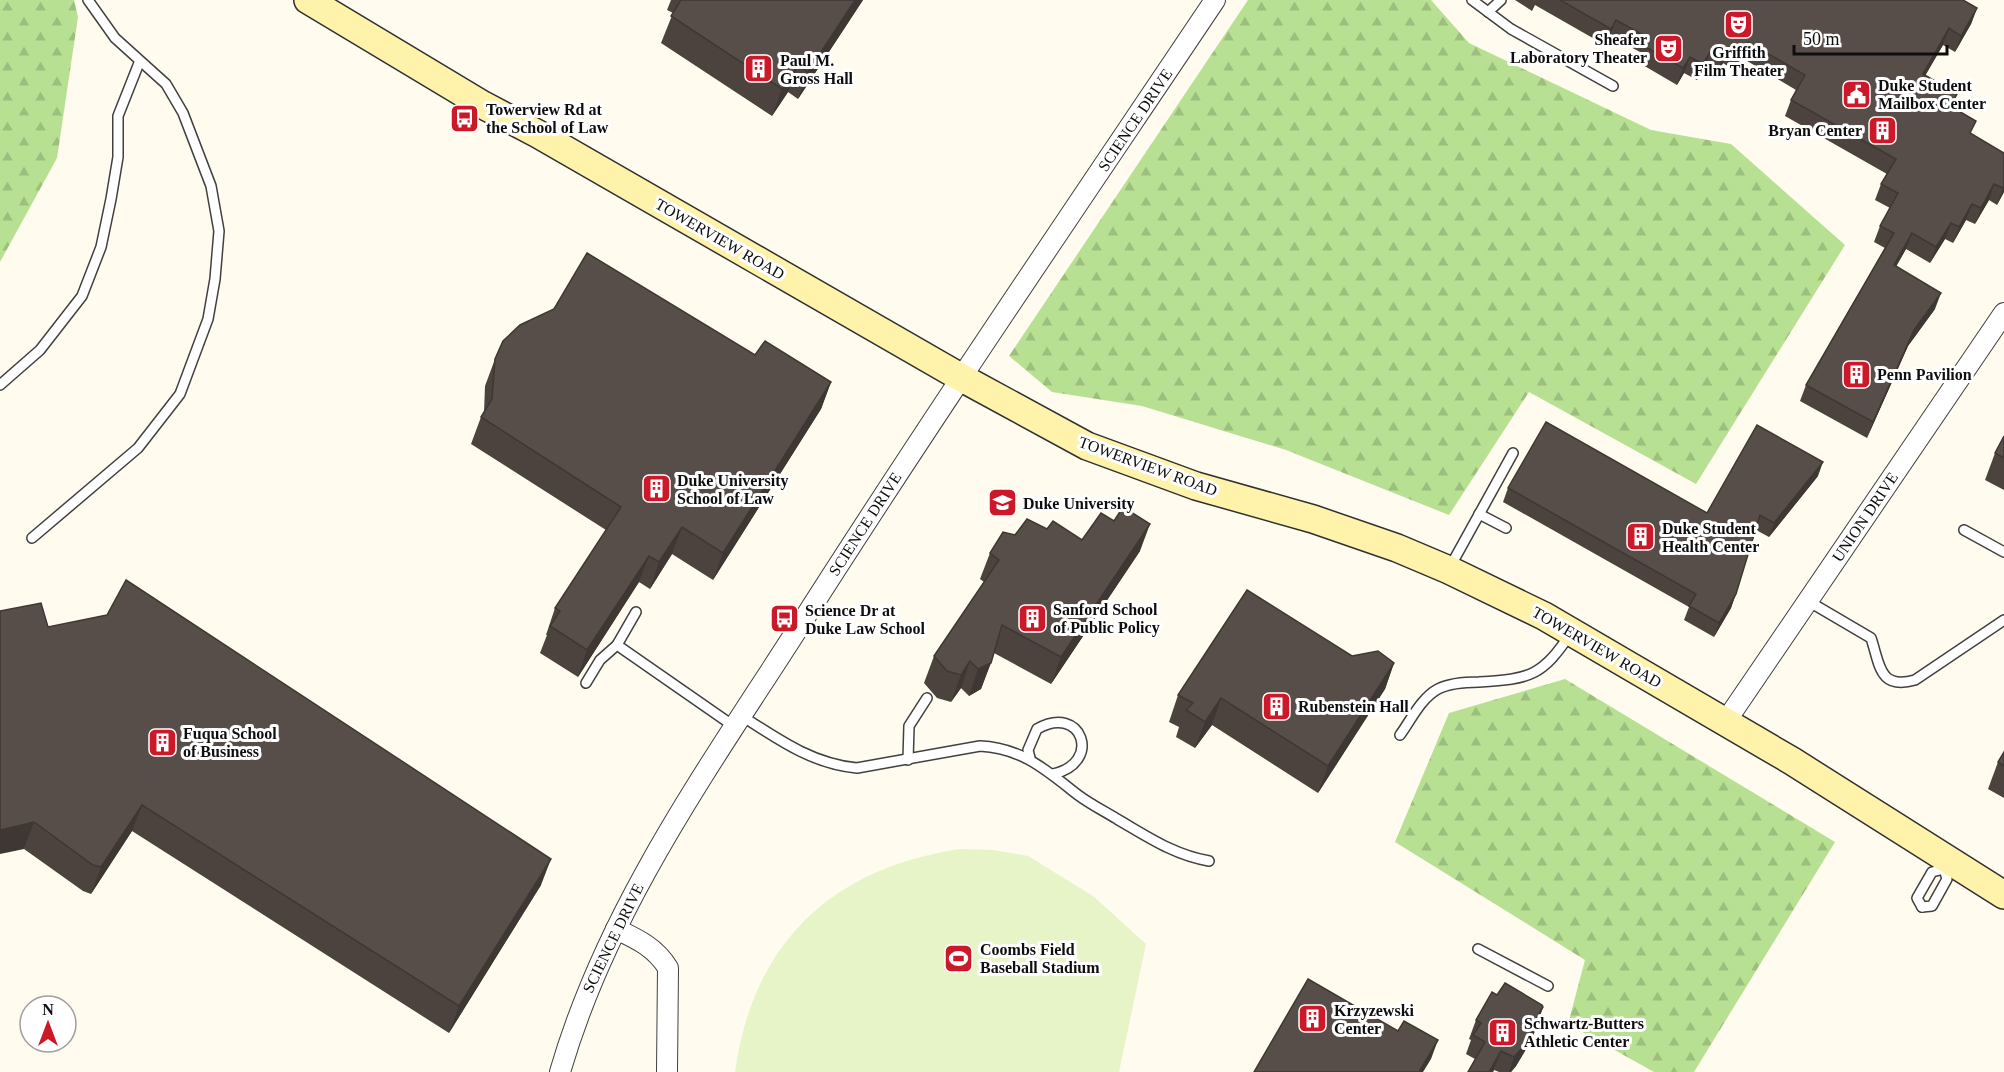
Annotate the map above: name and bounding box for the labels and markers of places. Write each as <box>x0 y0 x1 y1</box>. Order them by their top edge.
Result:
theatre icon: Griffith Film Theater <box>1723 8 1755 40</box>
place label: Sheafer Laboratory Theater <box>1510 31 1647 67</box>
theatre icon: Sheafer Laboratory Theater <box>1652 32 1684 64</box>
place label: Griffith Film Theater <box>1694 44 1784 79</box>
place label: Paul M. Gross Hall <box>780 52 854 87</box>
building icon: Paul M. Gross Hall <box>743 53 775 85</box>
place label: Duke Student Mailbox Center <box>1878 77 1986 112</box>
public building icon: Duke Student Mailbox Center <box>1841 78 1873 110</box>
place label: Towerview Rd at the School of Law <box>486 101 609 136</box>
bus stop icon: Towerview Rd at the School of Law <box>449 102 481 134</box>
building icon: Bryan Center <box>1867 114 1899 146</box>
place label: Bryan Center <box>1768 122 1862 140</box>
building icon: Penn Pavilion <box>1840 358 1872 390</box>
place label: Penn Pavilion <box>1877 366 1972 383</box>
place label: Duke University School of Law <box>677 472 789 507</box>
building icon: Duke University School of Law <box>640 473 672 505</box>
school or university icon: Duke University <box>986 487 1018 519</box>
place label: Duke University <box>1023 495 1135 513</box>
place label: Duke Student Health Center <box>1662 520 1759 555</box>
building icon: Duke Student Health Center <box>1625 521 1657 553</box>
place label: Sanford School of Public Policy <box>1053 601 1160 637</box>
place label: Science Dr at Duke Law School <box>805 602 926 637</box>
building icon: Sanford School of Public Policy <box>1016 602 1048 634</box>
bus stop icon: Science Dr at Duke Law School <box>768 603 800 635</box>
building icon: Rubenstein Hall <box>1261 690 1293 722</box>
place label: Rubenstein Hall <box>1298 698 1409 715</box>
place label: Fuqua School of Business <box>183 725 277 760</box>
building icon: Fuqua School of Business <box>146 726 178 758</box>
place label: Coombs Field Baseball Stadium <box>980 941 1100 976</box>
sports icon: Coombs Field Baseball Stadium <box>943 942 975 974</box>
place label: Krzyzewski Center <box>1334 1002 1415 1037</box>
building icon: Krzyzewski Center <box>1297 1003 1329 1035</box>
place label: Schwartz-Butters Athletic Center <box>1524 1015 1644 1050</box>
building icon: Schwartz-Butters Athletic Center <box>1487 1016 1519 1048</box>

